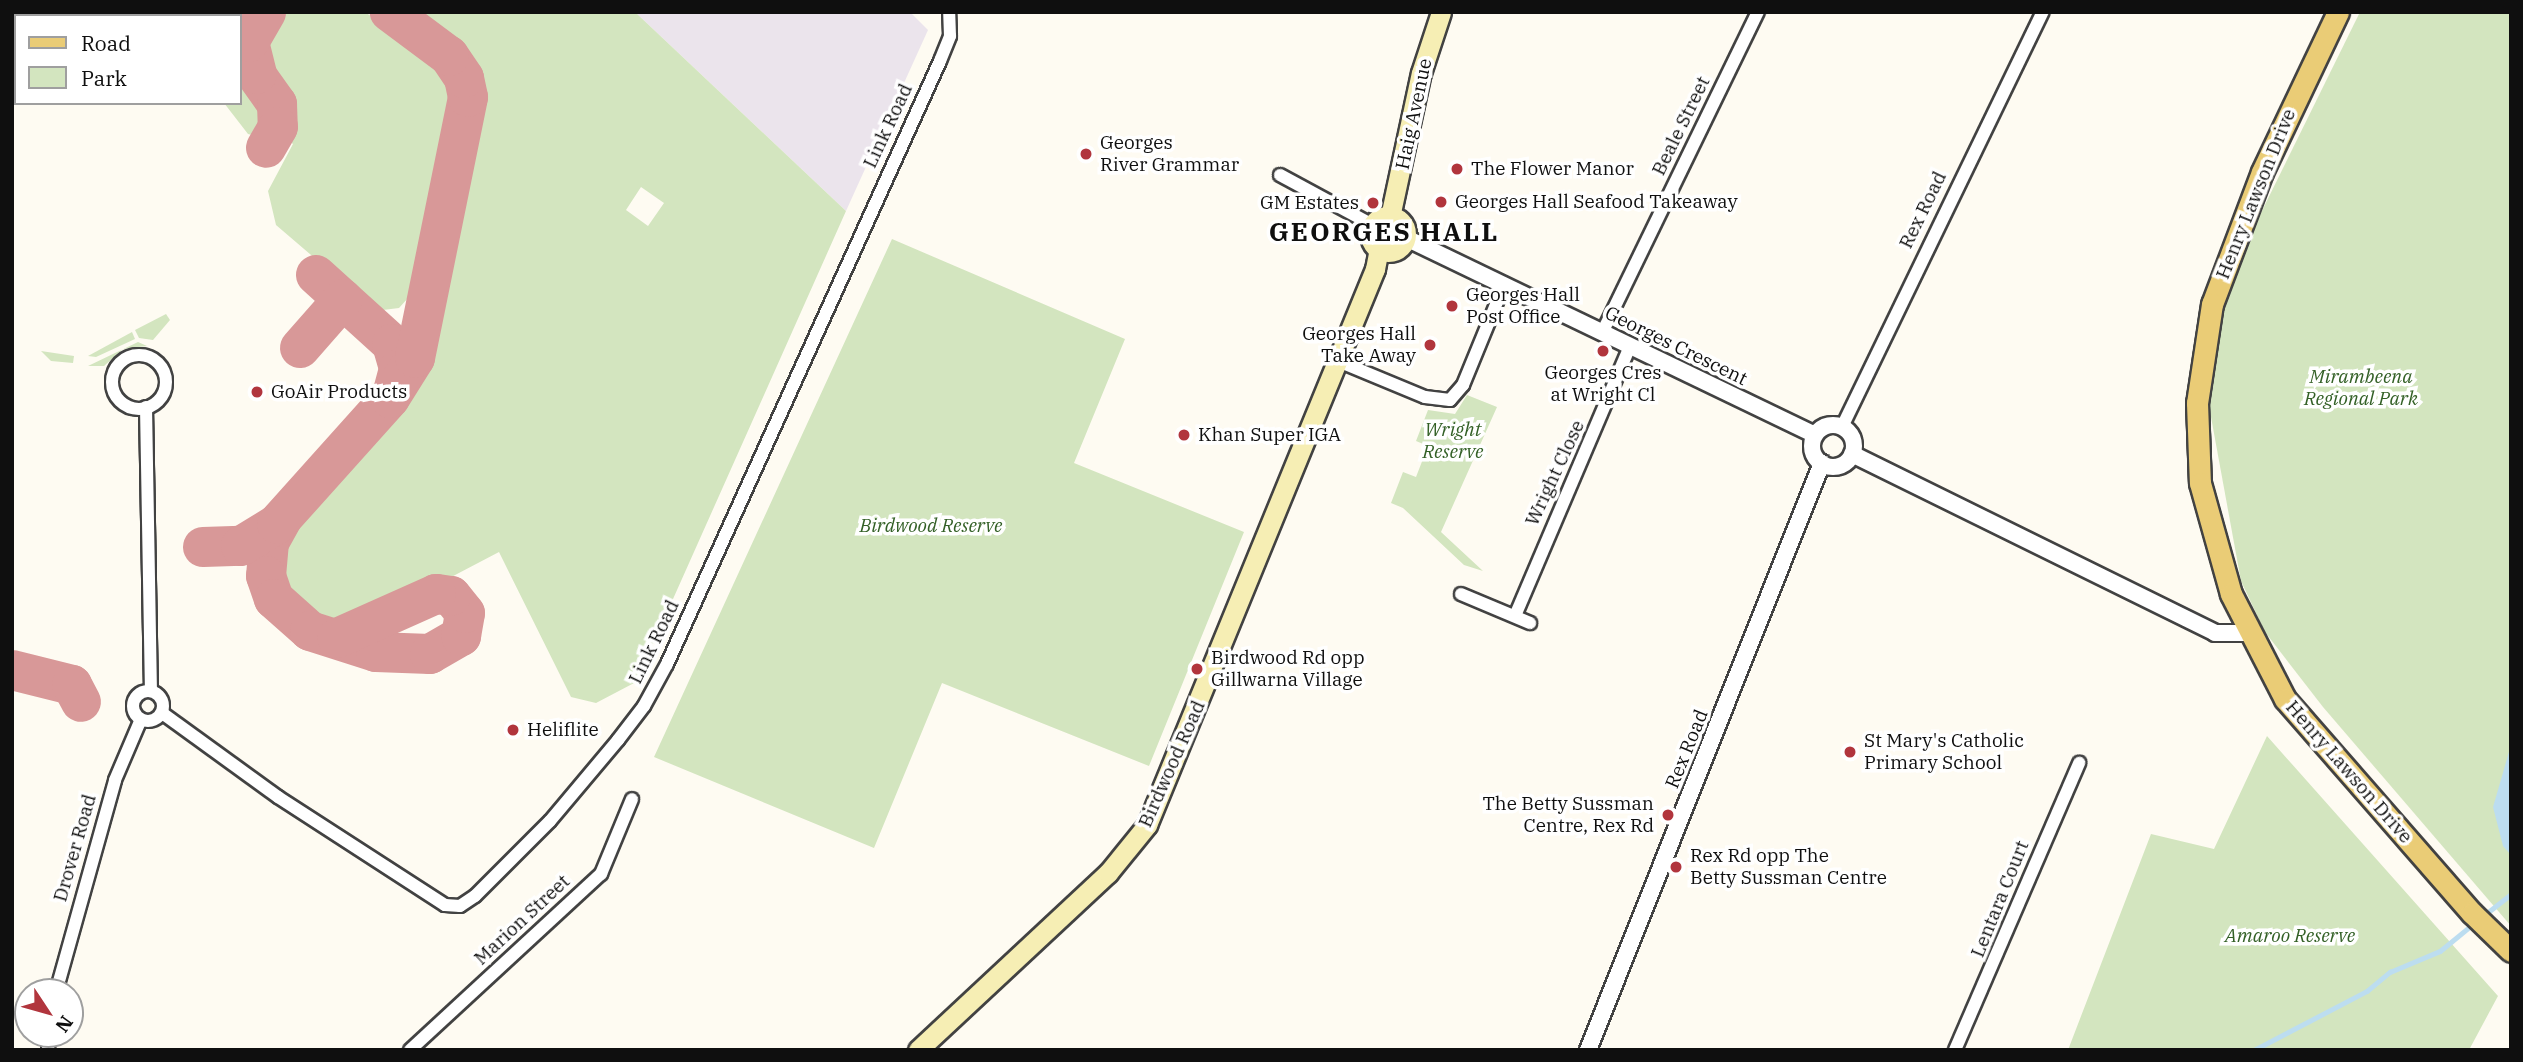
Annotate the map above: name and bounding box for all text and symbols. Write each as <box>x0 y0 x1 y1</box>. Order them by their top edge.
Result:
legend <box>14 14 242 105</box>
text: Road <box>81 29 131 57</box>
street label: Haig Avenue <box>1391 56 1437 172</box>
text: Park <box>81 64 127 92</box>
street label: Beale Street <box>1647 73 1715 179</box>
street label: Link Road <box>859 80 917 172</box>
street label: Henry Lawson Drive <box>2211 106 2301 282</box>
place label: Georges River Grammar <box>1100 132 1239 176</box>
marker: Georges River Grammar <box>1078 146 1094 162</box>
place label: The Flower Manor <box>1471 158 1634 180</box>
marker: The Flower Manor <box>1449 161 1465 177</box>
street label: Rex Road <box>1895 168 1951 252</box>
place label: Georges Hall Seafood Takeaway <box>1455 191 1738 213</box>
place label: GM Estates <box>1260 192 1359 214</box>
marker: Georges Hall Seafood Takeaway <box>1433 194 1449 210</box>
marker: GM Estates <box>1365 195 1381 211</box>
district label: GEORGES HALL <box>1270 216 1498 248</box>
place label: Georges Hall Post Office <box>1466 284 1580 328</box>
marker: Georges Hall Post Office <box>1444 298 1460 314</box>
street label: Georges Crescent <box>1601 302 1751 390</box>
place label: Georges Hall Take Away <box>1302 323 1416 367</box>
marker: Georges Hall Take Away <box>1422 337 1438 353</box>
marker: Georges Cres at Wright Cl <box>1595 343 1611 359</box>
place label: Georges Cres at Wright Cl <box>1544 362 1662 406</box>
park label: Mirambeena Regional Park <box>2304 366 2418 410</box>
place label: GoAir Products <box>271 381 407 403</box>
marker: GoAir Products <box>249 384 265 400</box>
street label: Wright Close <box>1521 417 1589 529</box>
park label: Wright Reserve <box>1422 419 1484 463</box>
place label: Khan Super IGA <box>1198 424 1341 446</box>
marker: Khan Super IGA <box>1176 427 1192 443</box>
park label: Birdwood Reserve <box>859 515 1003 537</box>
street label: Link Road <box>624 596 684 688</box>
place label: Birdwood Rd opp Gillwarna Village <box>1211 647 1365 691</box>
marker: Birdwood Rd opp Gillwarna Village <box>1189 661 1205 677</box>
street label: Henry Lawson Drive <box>2281 696 2417 848</box>
street label: Birdwood Road <box>1134 697 1210 831</box>
street label: Rex Road <box>1661 706 1713 792</box>
place label: Heliflite <box>527 719 599 741</box>
marker: Heliflite <box>505 722 521 738</box>
place label: St Mary's Catholic Primary School <box>1864 730 2024 774</box>
marker: St Mary's Catholic Primary School <box>1842 744 1858 760</box>
street label: Drover Road <box>49 792 101 904</box>
place label: The Betty Sussman Centre, Rex Rd <box>1482 793 1654 837</box>
marker: The Betty Sussman Centre, Rex Rd <box>1660 807 1676 823</box>
street label: Lentara Court <box>1966 837 2034 961</box>
place label: Rex Rd opp The Betty Sussman Centre <box>1690 845 1887 889</box>
marker: Rex Rd opp The Betty Sussman Centre <box>1668 859 1684 875</box>
street label: Marion Street <box>470 870 574 970</box>
park label: Amaroo Reserve <box>2225 925 2355 947</box>
north arrow <box>14 978 84 1048</box>
text: N <box>50 1011 78 1037</box>

